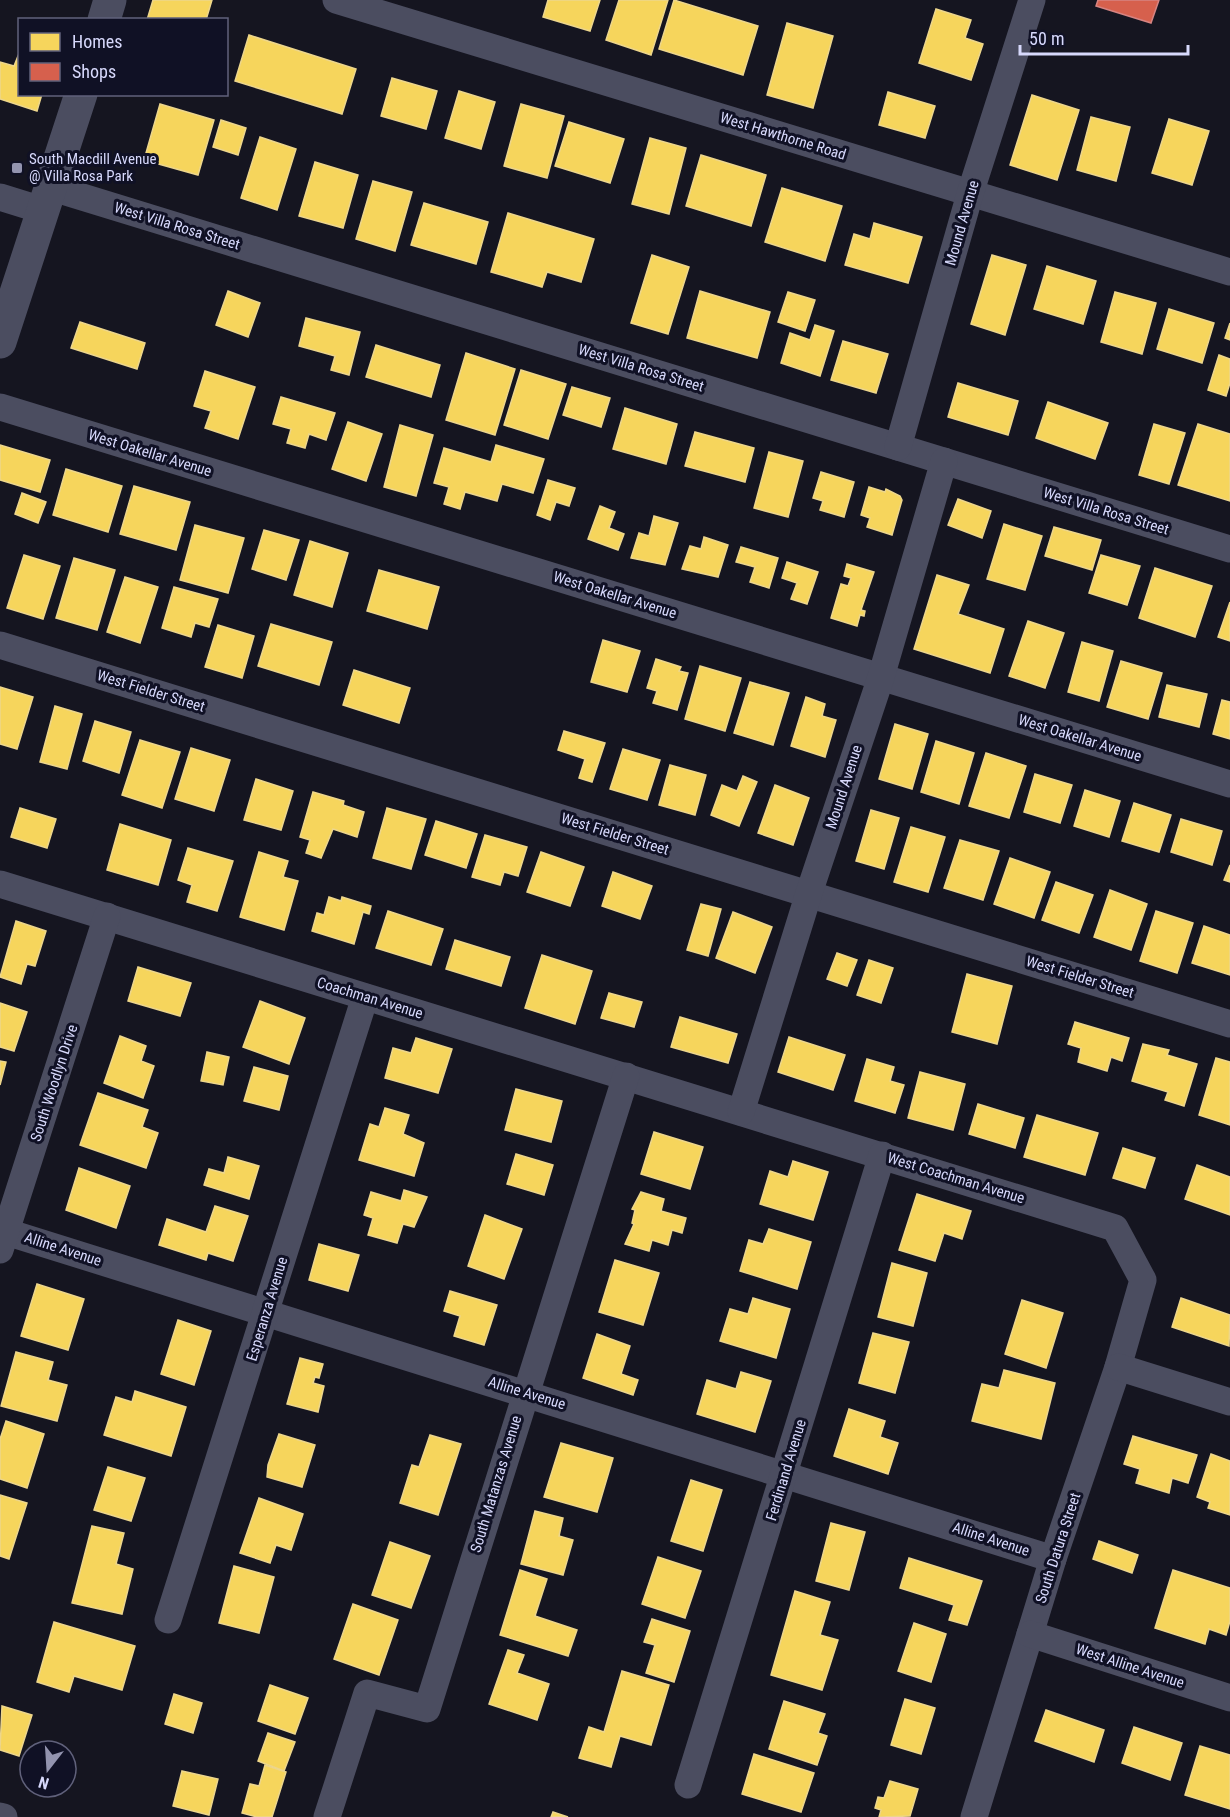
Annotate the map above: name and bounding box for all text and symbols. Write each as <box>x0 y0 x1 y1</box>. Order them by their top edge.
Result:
legend <box>18 18 228 96</box>
scale bar <box>1020 18 1188 56</box>
text: 50 m <box>1029 28 1064 49</box>
text: Homes <box>72 31 122 52</box>
text: Shops <box>72 61 116 82</box>
street label: West Hawthorne Road <box>718 108 848 164</box>
place label: South Macdill Avenue @ Villa Rosa Park <box>29 150 157 185</box>
marker: South Macdill Avenue @ Villa Rosa Park <box>10 161 24 175</box>
street label: Mound Avenue <box>941 178 983 268</box>
street label: West Villa Rosa Street <box>112 198 242 254</box>
street label: West Villa Rosa Street <box>576 340 706 396</box>
street label: West Oakellar Avenue <box>86 426 214 480</box>
street label: West Villa Rosa Street <box>1041 483 1171 539</box>
street label: West Oakellar Avenue <box>551 568 679 622</box>
street label: West Fielder Street <box>95 666 207 716</box>
street label: West Oakellar Avenue <box>1016 711 1144 765</box>
street label: Mound Avenue <box>822 743 866 831</box>
street label: West Fielder Street <box>559 809 671 859</box>
street label: West Fielder Street <box>1024 952 1136 1002</box>
street label: Coachman Avenue <box>315 973 425 1023</box>
street label: South Woodlyn Drive <box>27 1022 81 1144</box>
street label: West Coachman Avenue <box>885 1149 1027 1207</box>
street label: Alline Avenue <box>22 1228 104 1270</box>
street label: Esperanza Avenue <box>243 1255 291 1363</box>
street label: Alline Avenue <box>486 1373 568 1413</box>
street label: South Matanzas Avenue <box>467 1413 525 1555</box>
street label: Ferdinand Avenue <box>762 1417 810 1523</box>
street label: South Datura Street <box>1032 1490 1084 1606</box>
street label: Alline Avenue <box>950 1518 1032 1560</box>
street label: West Alline Avenue <box>1074 1640 1186 1692</box>
north arrow <box>18 1739 78 1799</box>
text: N <box>36 1772 51 1793</box>

